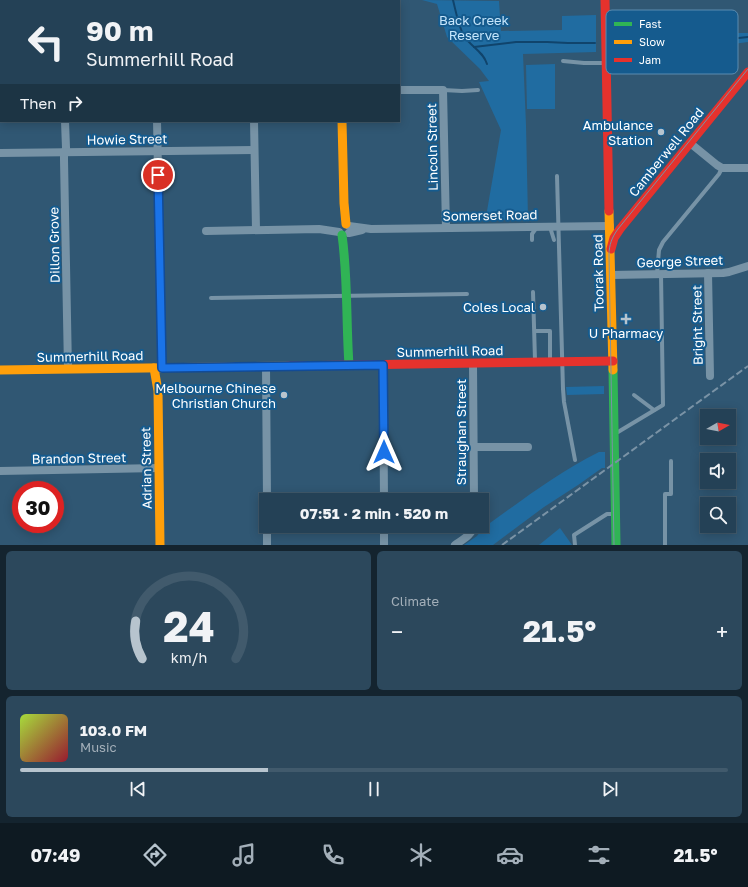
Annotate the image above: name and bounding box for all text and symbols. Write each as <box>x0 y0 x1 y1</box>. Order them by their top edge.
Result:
legend <box>606 10 738 74</box>
park label: Back Creek Reserve <box>439 12 510 43</box>
text: 90 m <box>86 14 153 47</box>
icon: left <box>20 16 72 68</box>
text: Fast <box>639 17 662 30</box>
text: Slow <box>639 35 665 48</box>
text: Summerhill Road <box>86 48 234 70</box>
text: Jam <box>639 53 661 66</box>
icon: right <box>64 92 86 114</box>
text: Then <box>20 94 56 112</box>
street label: Lincoln Street <box>423 103 441 191</box>
street label: Camberwell Road <box>625 104 707 200</box>
place label: Ambulance Station <box>583 117 653 148</box>
marker: Ambulance Station <box>656 127 666 137</box>
street label: Howie Street <box>86 130 168 148</box>
pin <box>141 158 175 192</box>
icon: arrive <box>147 164 169 186</box>
street label: Somerset Road <box>442 206 538 224</box>
street label: Dillon Grove <box>45 207 63 283</box>
street label: Toorak Road <box>589 234 607 312</box>
street label: George Street <box>636 251 724 271</box>
street label: Bright Street <box>688 285 706 365</box>
place label: Coles Local <box>463 299 535 315</box>
marker: Coles Local <box>538 302 548 312</box>
marker: U Pharmacy <box>621 314 631 324</box>
place label: U Pharmacy <box>589 325 664 341</box>
street label: Summerhill Road <box>397 342 503 360</box>
street label: Summerhill Road <box>37 347 143 365</box>
street label: Straughan Street <box>453 379 469 485</box>
place label: Melbourne Chinese Christian Church <box>155 380 276 411</box>
marker: Melbourne Chinese Christian Church <box>279 390 289 400</box>
north arrow <box>700 409 736 445</box>
map controls <box>700 409 736 533</box>
street label: Adrian Street <box>137 427 155 509</box>
position arrow <box>363 431 405 473</box>
street label: Brandon Street <box>32 449 126 467</box>
button: sound <box>700 453 736 489</box>
speed limit sign: 30 <box>12 481 64 533</box>
button: search <box>700 497 736 533</box>
text: 07:51 · 2 min · 520 m <box>300 504 448 522</box>
text: Climate <box>391 593 439 609</box>
text: 24 <box>163 600 214 650</box>
text: 21.5° <box>523 613 596 649</box>
text: − <box>391 618 403 645</box>
text: + <box>716 618 728 645</box>
text: km/h <box>170 648 207 665</box>
text: 103.0 FM <box>80 721 147 739</box>
text: Music <box>80 739 117 755</box>
icon: previous <box>127 778 149 800</box>
icon: pause <box>363 778 385 800</box>
icon: next <box>599 778 621 800</box>
icon: directions <box>141 841 169 869</box>
icon: music <box>230 841 258 869</box>
icon: phone <box>319 841 347 869</box>
icon: climate <box>407 841 435 869</box>
icon: car <box>496 841 524 869</box>
icon: filters <box>585 841 613 869</box>
text: 07:49 <box>30 844 80 866</box>
text: 21.5° <box>674 844 718 866</box>

